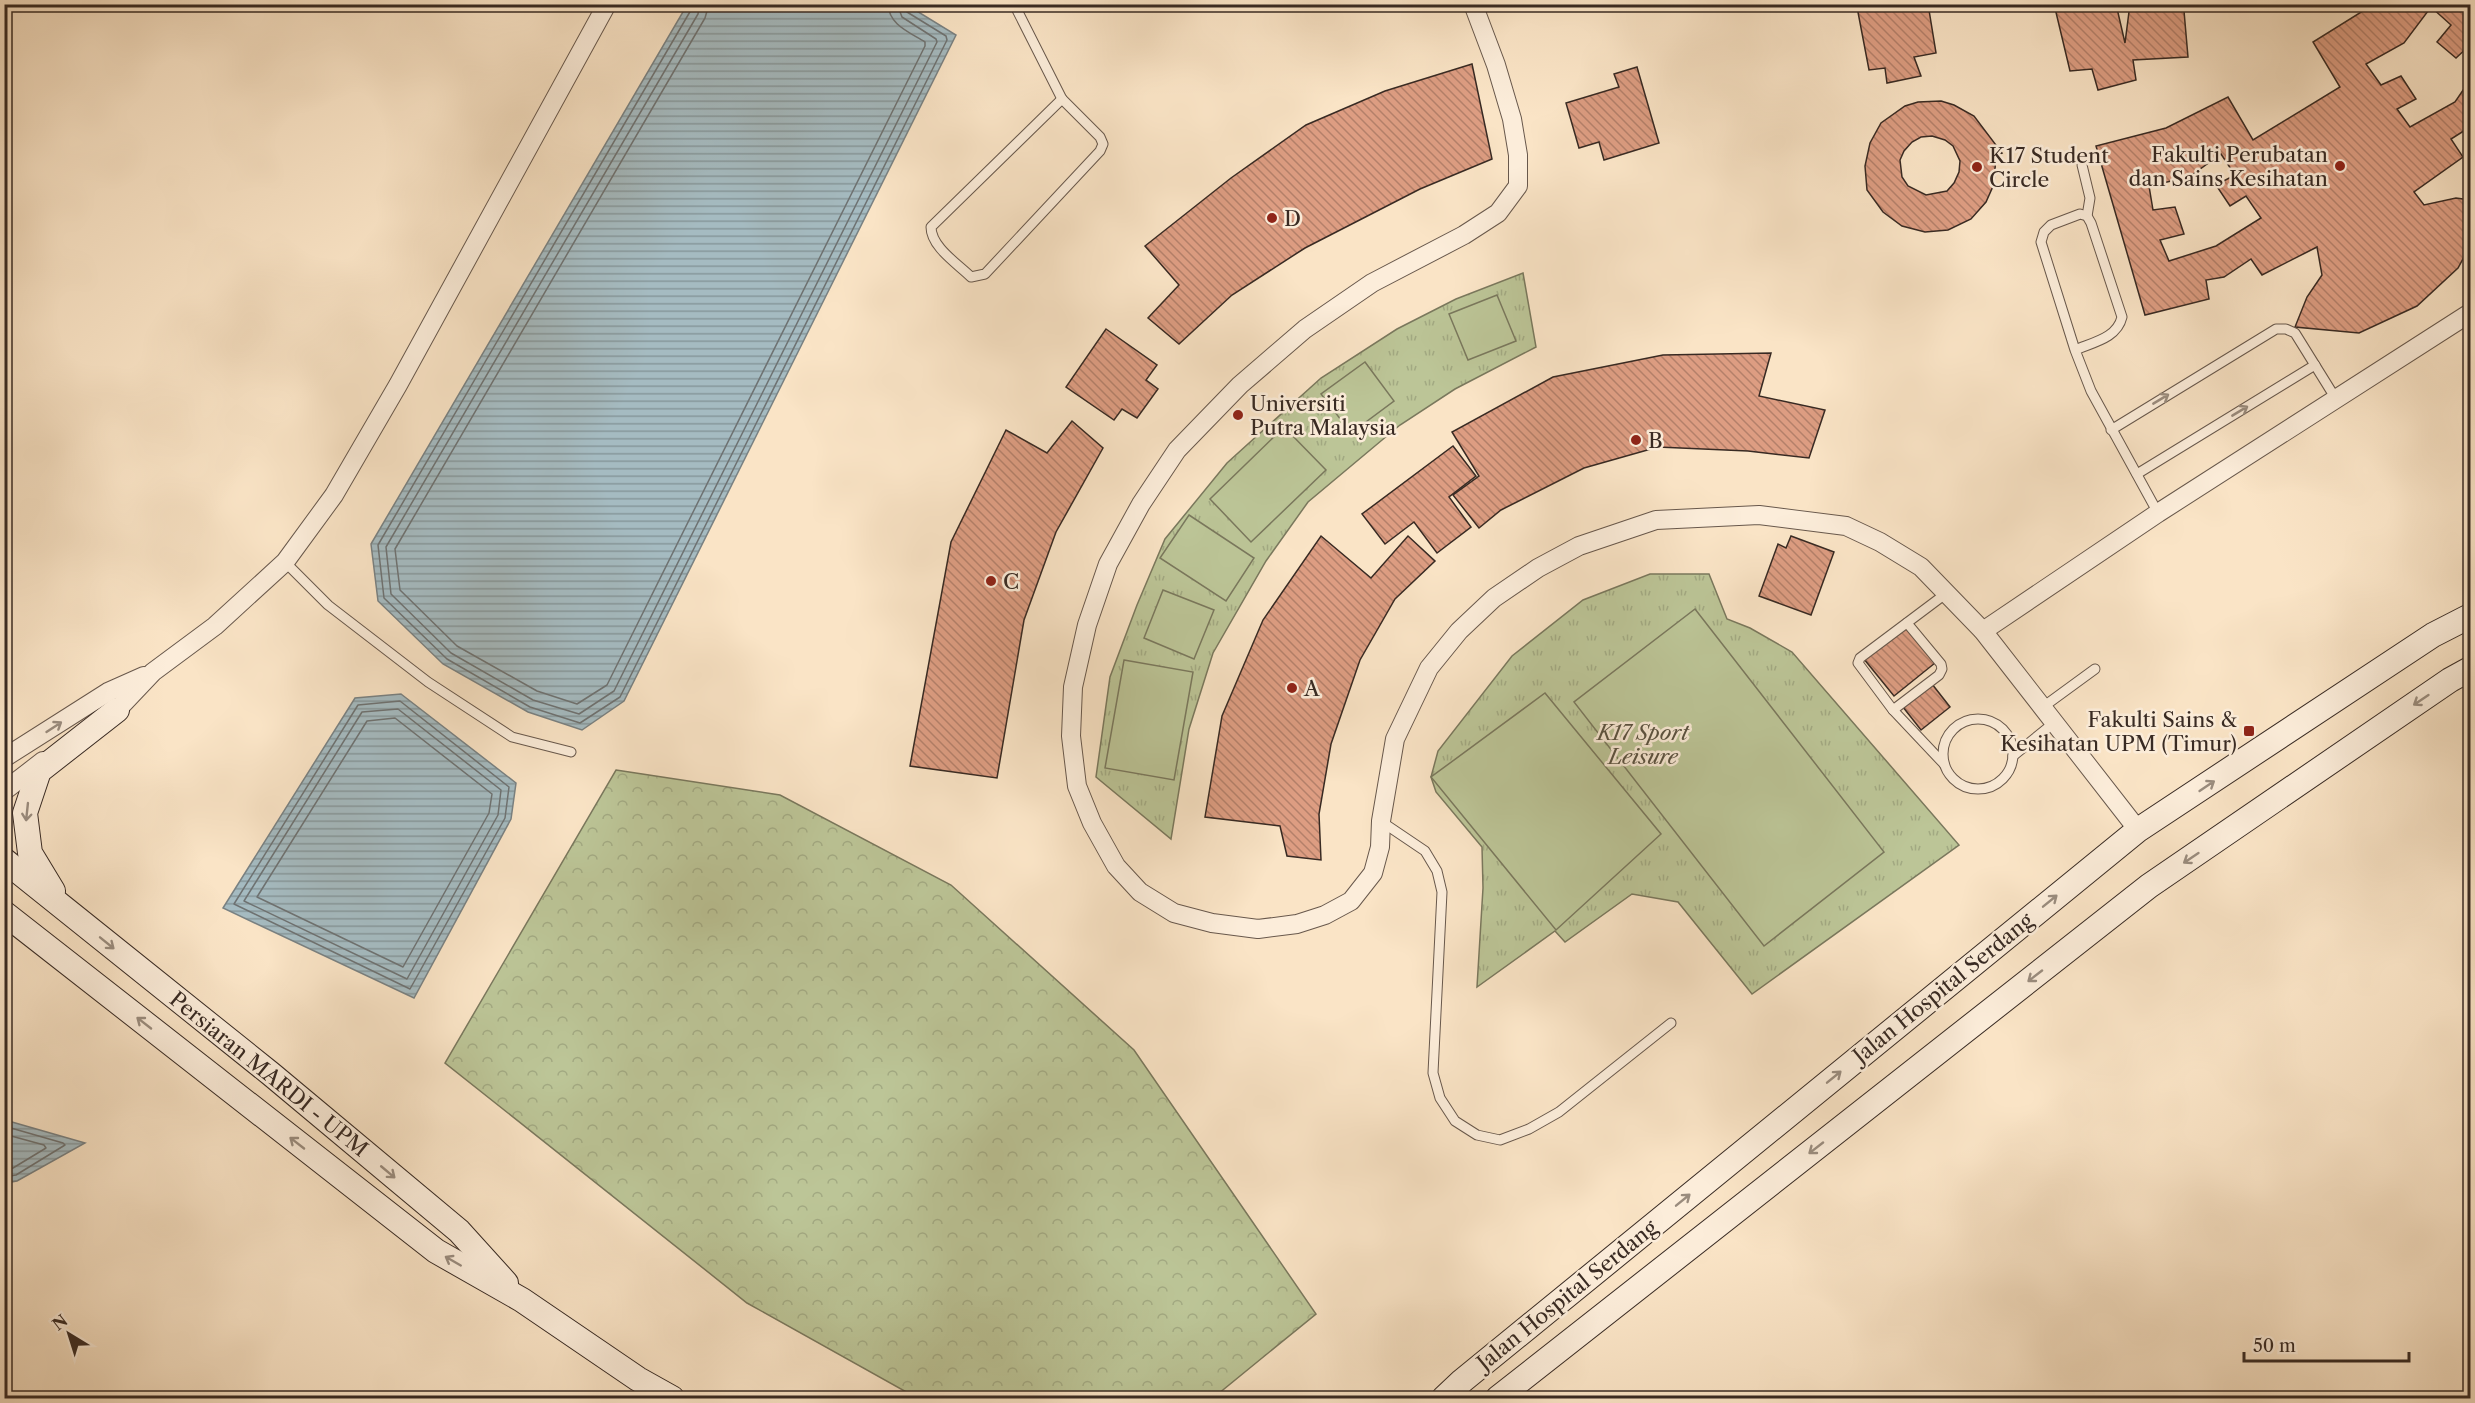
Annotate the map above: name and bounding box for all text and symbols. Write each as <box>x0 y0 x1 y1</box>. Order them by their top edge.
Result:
place label: Fakulti Perubatan dan Sains Kesihatan <box>2129 142 2328 191</box>
place label: K17 Student Circle <box>1989 143 2109 192</box>
marker: Fakulti Perubatan dan Sains Kesihatan <box>2333 159 2347 173</box>
marker: K17 Student Circle <box>1970 160 1984 174</box>
place label: D <box>1284 206 1301 231</box>
marker: D <box>1265 211 1279 225</box>
place label: Universiti Putra Malaysia <box>1250 391 1397 440</box>
one-way arrow <box>2152 393 2169 405</box>
one-way arrow <box>2231 404 2248 416</box>
marker: Universiti Putra Malaysia <box>1231 408 1245 422</box>
place label: B <box>1648 428 1663 453</box>
marker: B <box>1629 433 1643 447</box>
place label: C <box>1003 569 1019 594</box>
marker: C <box>984 574 998 588</box>
place label: A <box>1303 676 1320 701</box>
marker: A <box>1285 681 1299 695</box>
one-way arrow <box>2413 694 2429 706</box>
place label: Fakulti Sains & Kesihatan UPM (Timur) <box>2000 707 2237 756</box>
one-way arrow <box>45 720 62 732</box>
park label: K17 Sport Leisure <box>1595 720 1690 769</box>
marker: Fakulti Sains & Kesihatan UPM (Timur) <box>2242 724 2256 738</box>
one-way arrow <box>2199 779 2216 792</box>
one-way arrow <box>21 802 32 821</box>
one-way arrow <box>2183 852 2199 864</box>
one-way arrow <box>2042 894 2058 907</box>
street label: Jalan Hospital Serdang <box>1846 907 2039 1070</box>
one-way arrow <box>99 936 115 949</box>
one-way arrow <box>2028 969 2044 982</box>
street label: Persiaran MARDI - UPM <box>165 986 373 1162</box>
one-way arrow <box>136 1017 152 1030</box>
one-way arrow <box>1826 1070 1841 1084</box>
one-way arrow <box>289 1137 305 1150</box>
one-way arrow <box>1808 1142 1824 1155</box>
one-way arrow <box>380 1165 396 1178</box>
one-way arrow <box>1675 1194 1691 1207</box>
street label: Jalan Hospital Serdang <box>1470 1214 1663 1377</box>
one-way arrow <box>445 1254 462 1266</box>
north arrow <box>39 1304 99 1364</box>
text: N <box>48 1310 71 1334</box>
scale bar <box>2244 1325 2409 1363</box>
text: 50 m <box>2253 1335 2296 1357</box>

